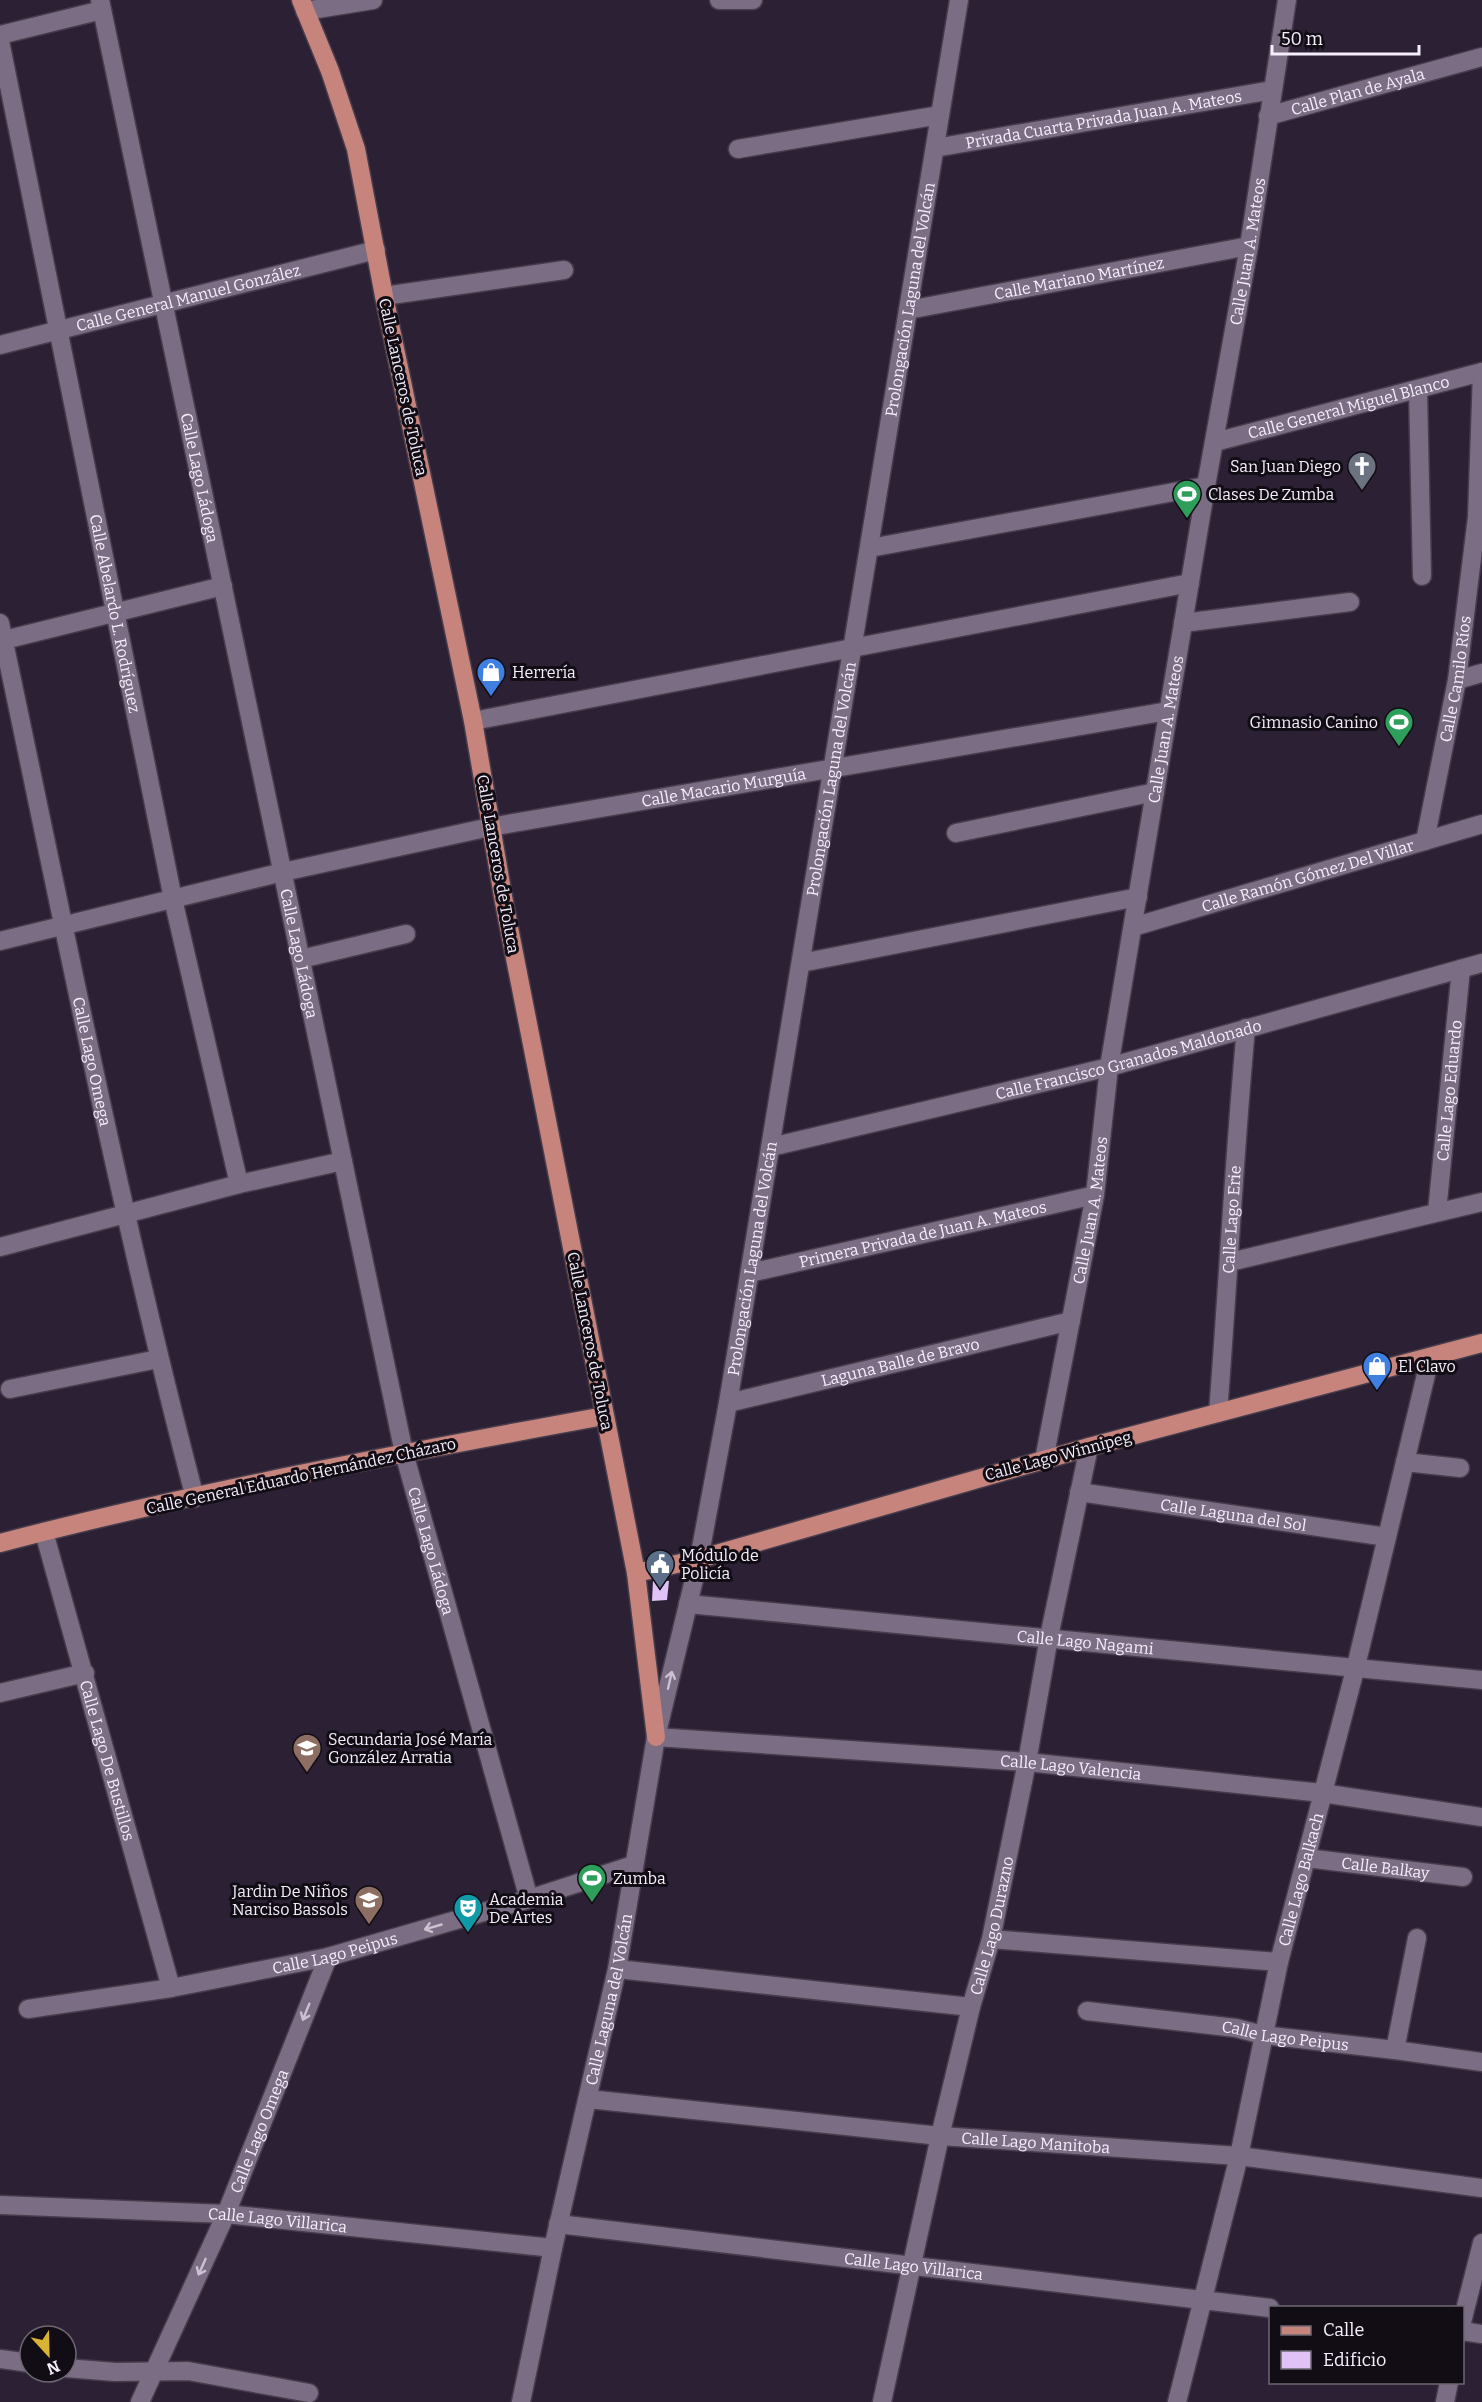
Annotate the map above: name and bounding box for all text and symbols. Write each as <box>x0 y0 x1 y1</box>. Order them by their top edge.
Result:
scale bar <box>1272 18 1419 56</box>
text: 50 m <box>1281 28 1323 50</box>
street label: Calle Plan de Ayala <box>1289 64 1427 119</box>
street label: Privada Cuarta Privada Juan A. Mateos <box>964 86 1243 152</box>
street label: Calle Juan A. Mateos <box>1226 176 1269 327</box>
street label: Prolongación Laguna del Volcán <box>881 181 938 418</box>
street label: Calle Mariano Martínez <box>992 253 1166 303</box>
street label: Calle General Manuel González <box>74 260 303 335</box>
street label: Calle Lanceros de Toluca <box>375 296 431 478</box>
street label: Calle General Miguel Blanco <box>1246 371 1451 443</box>
street label: Calle Lago Ládoga <box>177 411 223 545</box>
church icon: San Juan Diego <box>1346 450 1378 492</box>
place label: San Juan Diego <box>1230 457 1341 476</box>
sports icon: Clases De Zumba <box>1171 478 1203 520</box>
place label: Clases De Zumba <box>1208 485 1335 504</box>
street label: Calle Abelardo L. Rodríguez <box>86 512 145 715</box>
street label: Calle Camilo Ríos <box>1435 615 1474 744</box>
street label: Calle Juan A. Mateos <box>1144 654 1187 804</box>
shop icon: Herrería <box>475 656 507 698</box>
street label: Prolongación Laguna del Volcán <box>802 660 859 898</box>
place label: Herrería <box>512 663 576 682</box>
sports icon: Gimnasio Canino <box>1383 706 1415 748</box>
place label: Gimnasio Canino <box>1249 713 1378 732</box>
street label: Calle Macario Murguía <box>640 764 807 810</box>
street label: Calle Lanceros de Toluca <box>473 773 523 955</box>
street label: Calle Ramón Gómez Del Villar <box>1199 835 1416 916</box>
street label: Calle Lago Ládoga <box>277 887 322 1020</box>
street label: Calle Lago Omega <box>69 995 116 1128</box>
street label: Calle Francisco Granados Maldonado <box>993 1015 1264 1103</box>
street label: Calle Lago Eduardo <box>1433 1019 1465 1162</box>
street label: Calle Juan A. Mateos <box>1069 1136 1111 1286</box>
street label: Prolongación Laguna del Volcán <box>723 1140 780 1377</box>
street label: Calle Lago Erie <box>1218 1165 1244 1274</box>
street label: Primera Privada de Juan A. Mateos <box>797 1197 1048 1271</box>
street label: Calle Lanceros de Toluca <box>563 1250 617 1432</box>
street label: Laguna Balle de Bravo <box>819 1334 981 1390</box>
shop icon: El Clavo <box>1361 1350 1393 1392</box>
place label: El Clavo <box>1398 1357 1456 1376</box>
street label: Calle Lago Winnipeg <box>983 1427 1133 1485</box>
street label: Calle General Eduardo Hernández Cházaro <box>144 1434 458 1518</box>
street label: Calle Lago Ládoga <box>404 1485 458 1617</box>
street label: Calle Laguna del Sol <box>1159 1494 1308 1535</box>
place label: Módulo de Policía <box>681 1546 759 1583</box>
public building icon: Módulo de Policía <box>644 1548 676 1590</box>
street label: Calle Lago Nagami <box>1016 1626 1155 1658</box>
one-way arrow <box>664 1671 676 1690</box>
street label: Calle Lago De Bustillos <box>76 1678 139 1843</box>
place label: Secundaria José María González Arratia <box>328 1730 493 1767</box>
school or university icon: Secundaria José María González Arratia <box>291 1732 323 1774</box>
street label: Calle Lago Valencia <box>1000 1751 1143 1784</box>
street label: Calle Lago Balkach <box>1274 1811 1327 1948</box>
street label: Calle Balkay <box>1340 1853 1431 1882</box>
street label: Calle Lago Durazno <box>966 1855 1017 1997</box>
sports icon: Zumba <box>576 1862 608 1904</box>
place label: Zumba <box>613 1869 666 1888</box>
place label: Jardin De Niños Narciso Bassols <box>231 1882 348 1919</box>
school or university icon: Jardin De Niños Narciso Bassols <box>353 1884 385 1926</box>
place label: Academia De Artes <box>489 1890 564 1927</box>
theatre icon: Academia De Artes <box>452 1892 484 1934</box>
street label: Calle Laguna del Volcán <box>581 1912 636 2087</box>
one-way arrow <box>424 1922 443 1933</box>
street label: Calle Lago Peipus <box>270 1928 399 1977</box>
one-way arrow <box>300 2002 311 2021</box>
street label: Calle Lago Peipus <box>1221 2017 1350 2054</box>
street label: Calle Lago Omega <box>226 2066 292 2196</box>
street label: Calle Lago Manitoba <box>961 2128 1111 2157</box>
street label: Calle Lago Villarica <box>208 2204 348 2236</box>
street label: Calle Lago Villarica <box>843 2248 984 2284</box>
one-way arrow <box>195 2258 206 2276</box>
legend <box>1269 2306 1464 2384</box>
text: Calle <box>1323 2319 1364 2341</box>
north arrow <box>18 2324 78 2384</box>
text: Edificio <box>1323 2349 1386 2371</box>
text: N <box>44 2356 63 2379</box>

